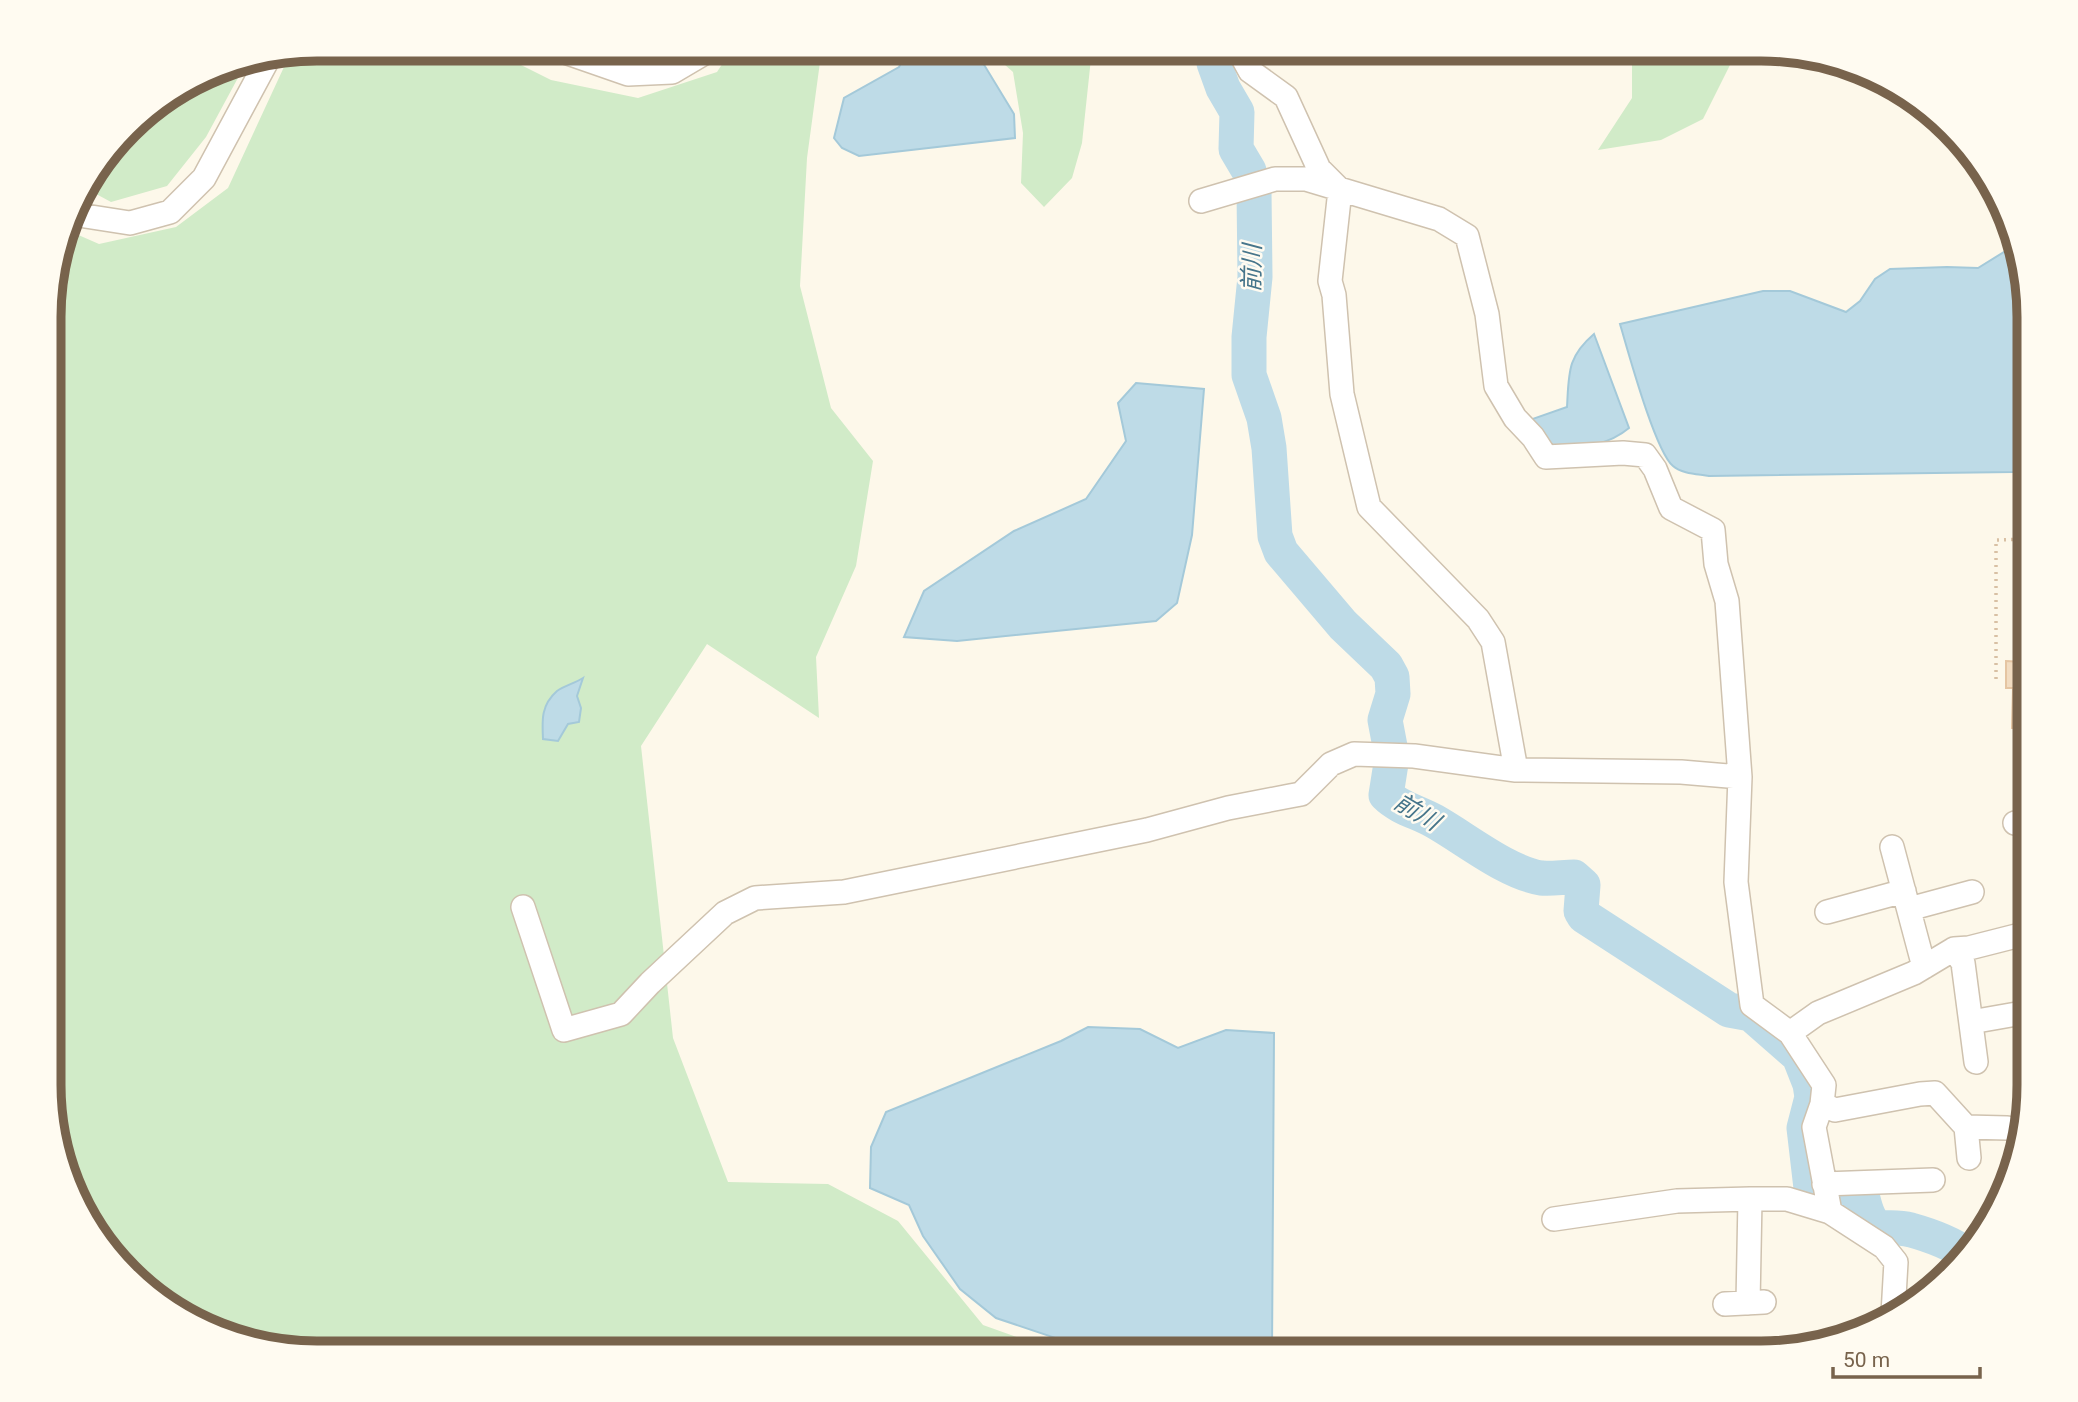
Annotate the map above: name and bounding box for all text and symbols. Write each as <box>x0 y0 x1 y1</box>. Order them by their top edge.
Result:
water label: 前川 <box>1238 241 1266 292</box>
water label: 前川 <box>1389 788 1447 838</box>
scale bar <box>1833 1336 1980 1380</box>
text: 50 m <box>1843 1348 1890 1372</box>

